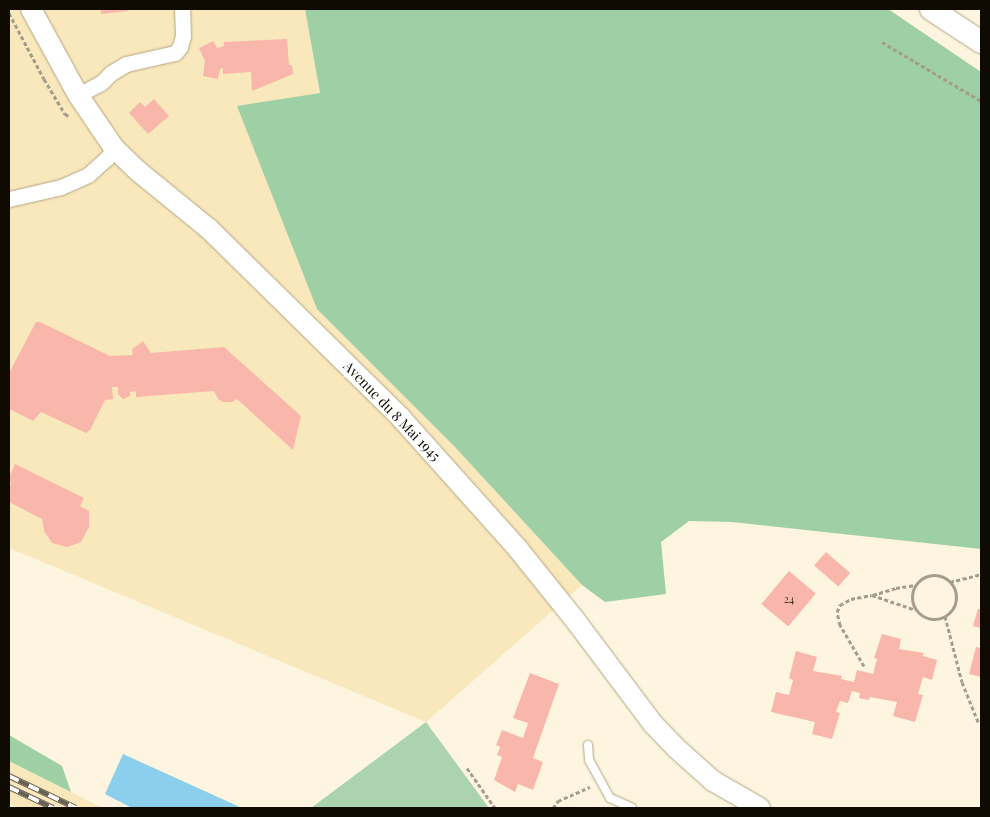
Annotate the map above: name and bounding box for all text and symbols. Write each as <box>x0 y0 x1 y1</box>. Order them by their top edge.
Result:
street label: Avenue du 8 Mai 1945 <box>340 358 444 464</box>
house number: 24 <box>784 592 794 606</box>

